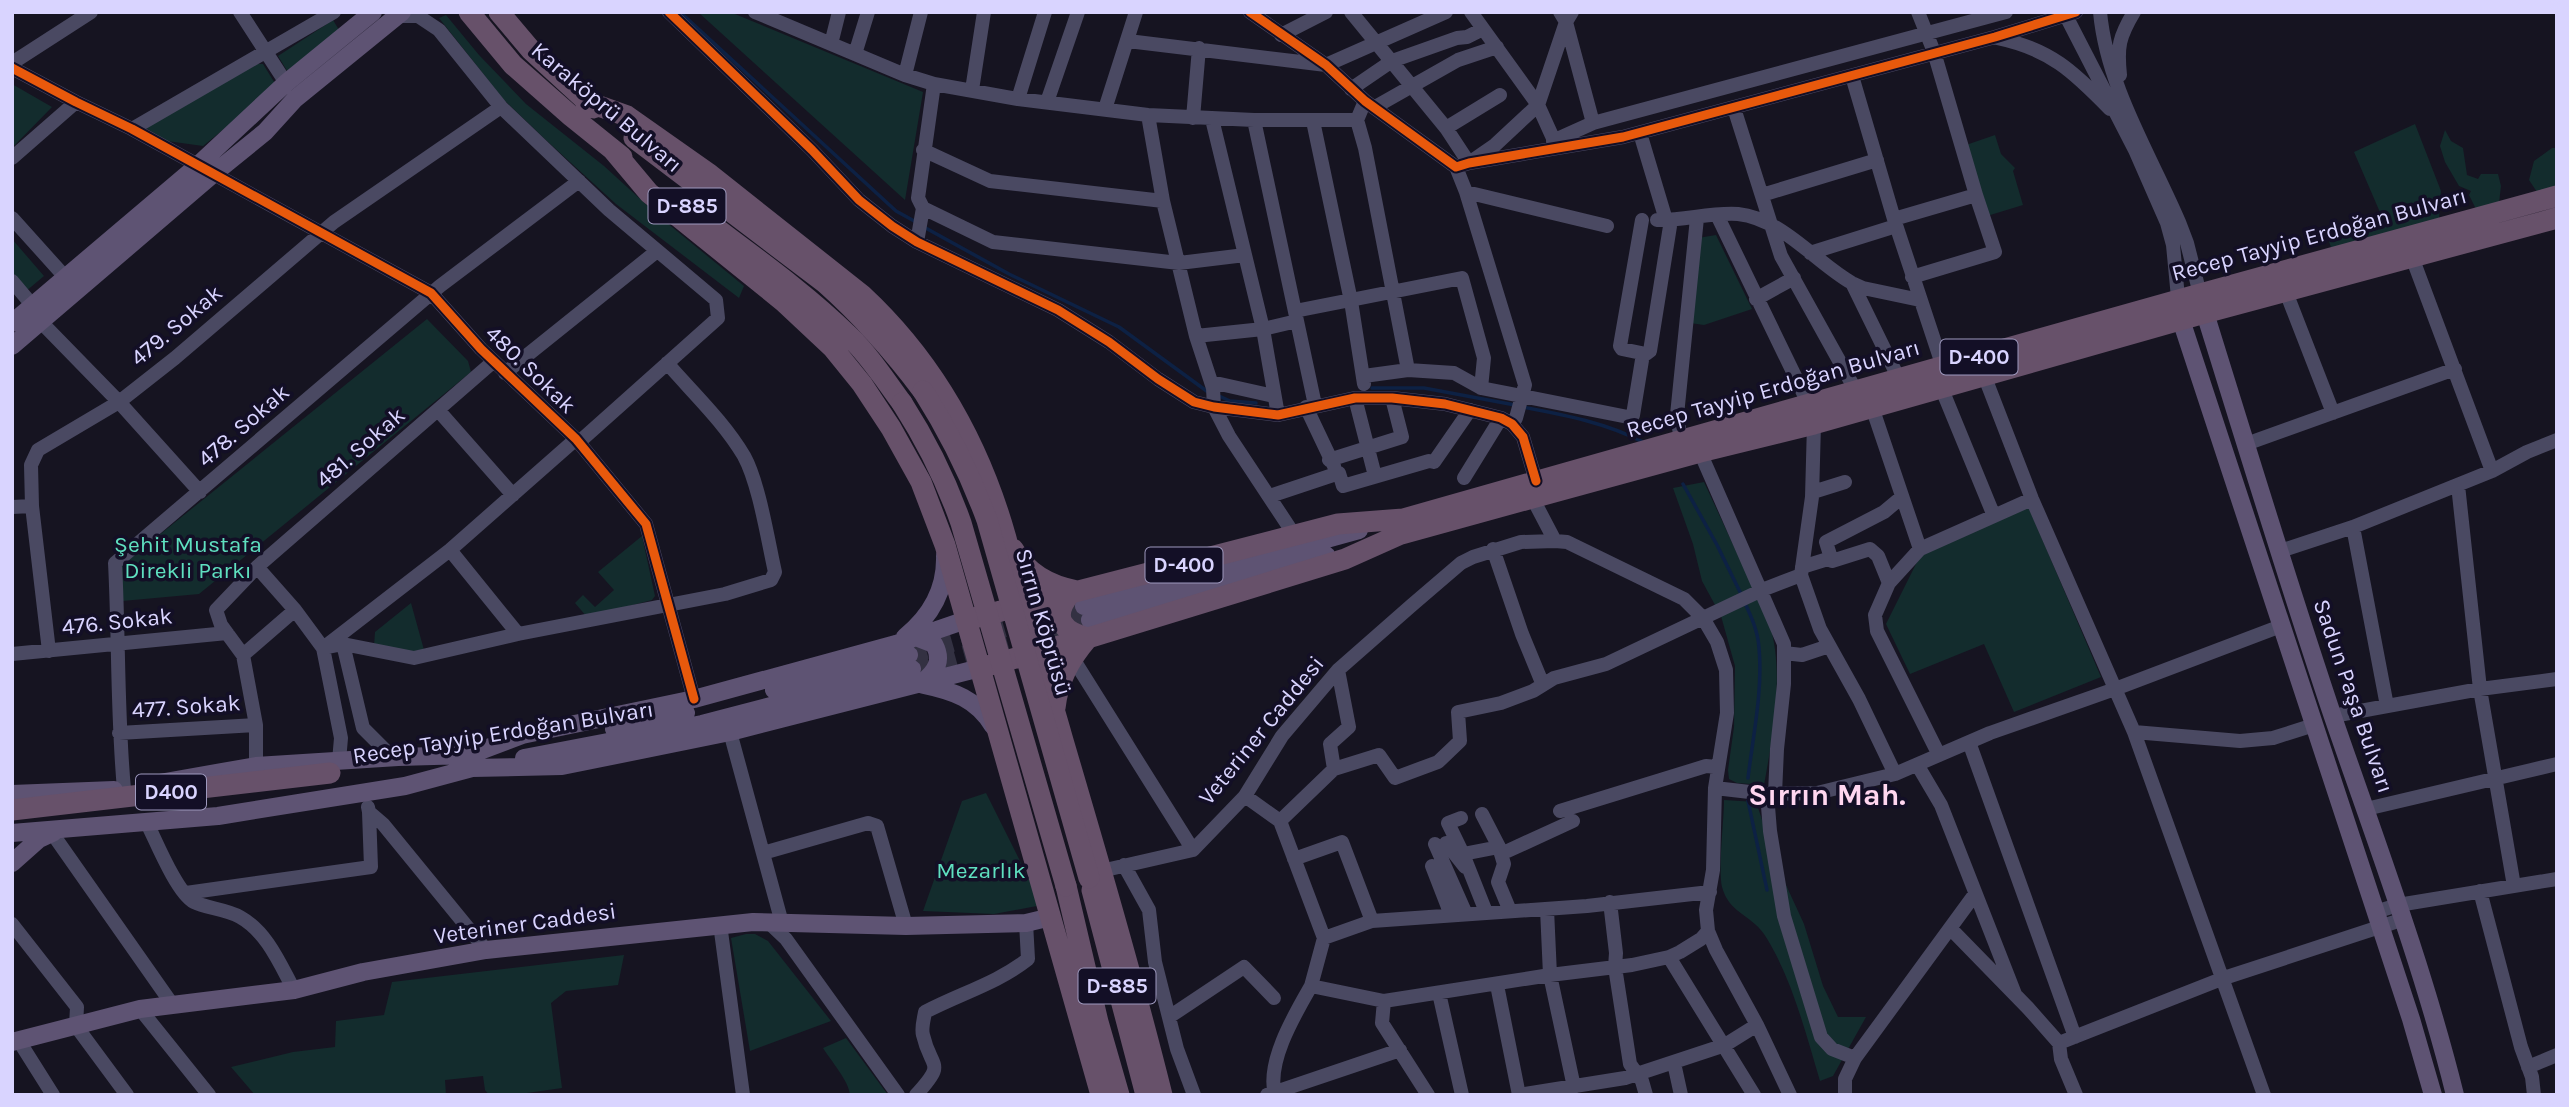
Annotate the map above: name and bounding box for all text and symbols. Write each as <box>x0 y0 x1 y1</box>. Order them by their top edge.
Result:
street label: Karaköprü Bulvarı <box>526 37 687 178</box>
street label: Recep Tayyip Erdoğan Bulvarı <box>2169 182 2470 287</box>
road number: D-885 <box>648 188 726 224</box>
street label: 479. Sokak <box>125 279 228 372</box>
street label: 480. Sokak <box>480 320 582 419</box>
street label: Recep Tayyip Erdoğan Bulvarı <box>1623 334 1923 443</box>
road number: D-400 <box>1940 340 2018 374</box>
street label: 478. Sokak <box>192 378 295 472</box>
street label: 481. Sokak <box>310 401 410 493</box>
park label: Şehit Mustafa Direkli Parkı <box>114 531 262 584</box>
street label: Sırrın Köprüsü <box>1010 545 1077 699</box>
road number: D-400 <box>1146 548 1222 582</box>
street label: Sadun Paşa Bulvarı <box>2308 596 2399 797</box>
street label: 476. Sokak <box>60 602 174 641</box>
street label: Veteriner Caddesi <box>1193 650 1330 810</box>
street label: 477. Sokak <box>131 689 241 724</box>
street label: Recep Tayyip Erdoğan Bulvarı <box>351 695 655 770</box>
road number: D400 <box>136 774 206 810</box>
district label: Sırrın Mah. <box>1748 777 1906 813</box>
park label: Mezarlık <box>936 857 1026 884</box>
street label: Veteriner Caddesi <box>432 897 618 950</box>
road number: D-885 <box>1078 968 1156 1004</box>

